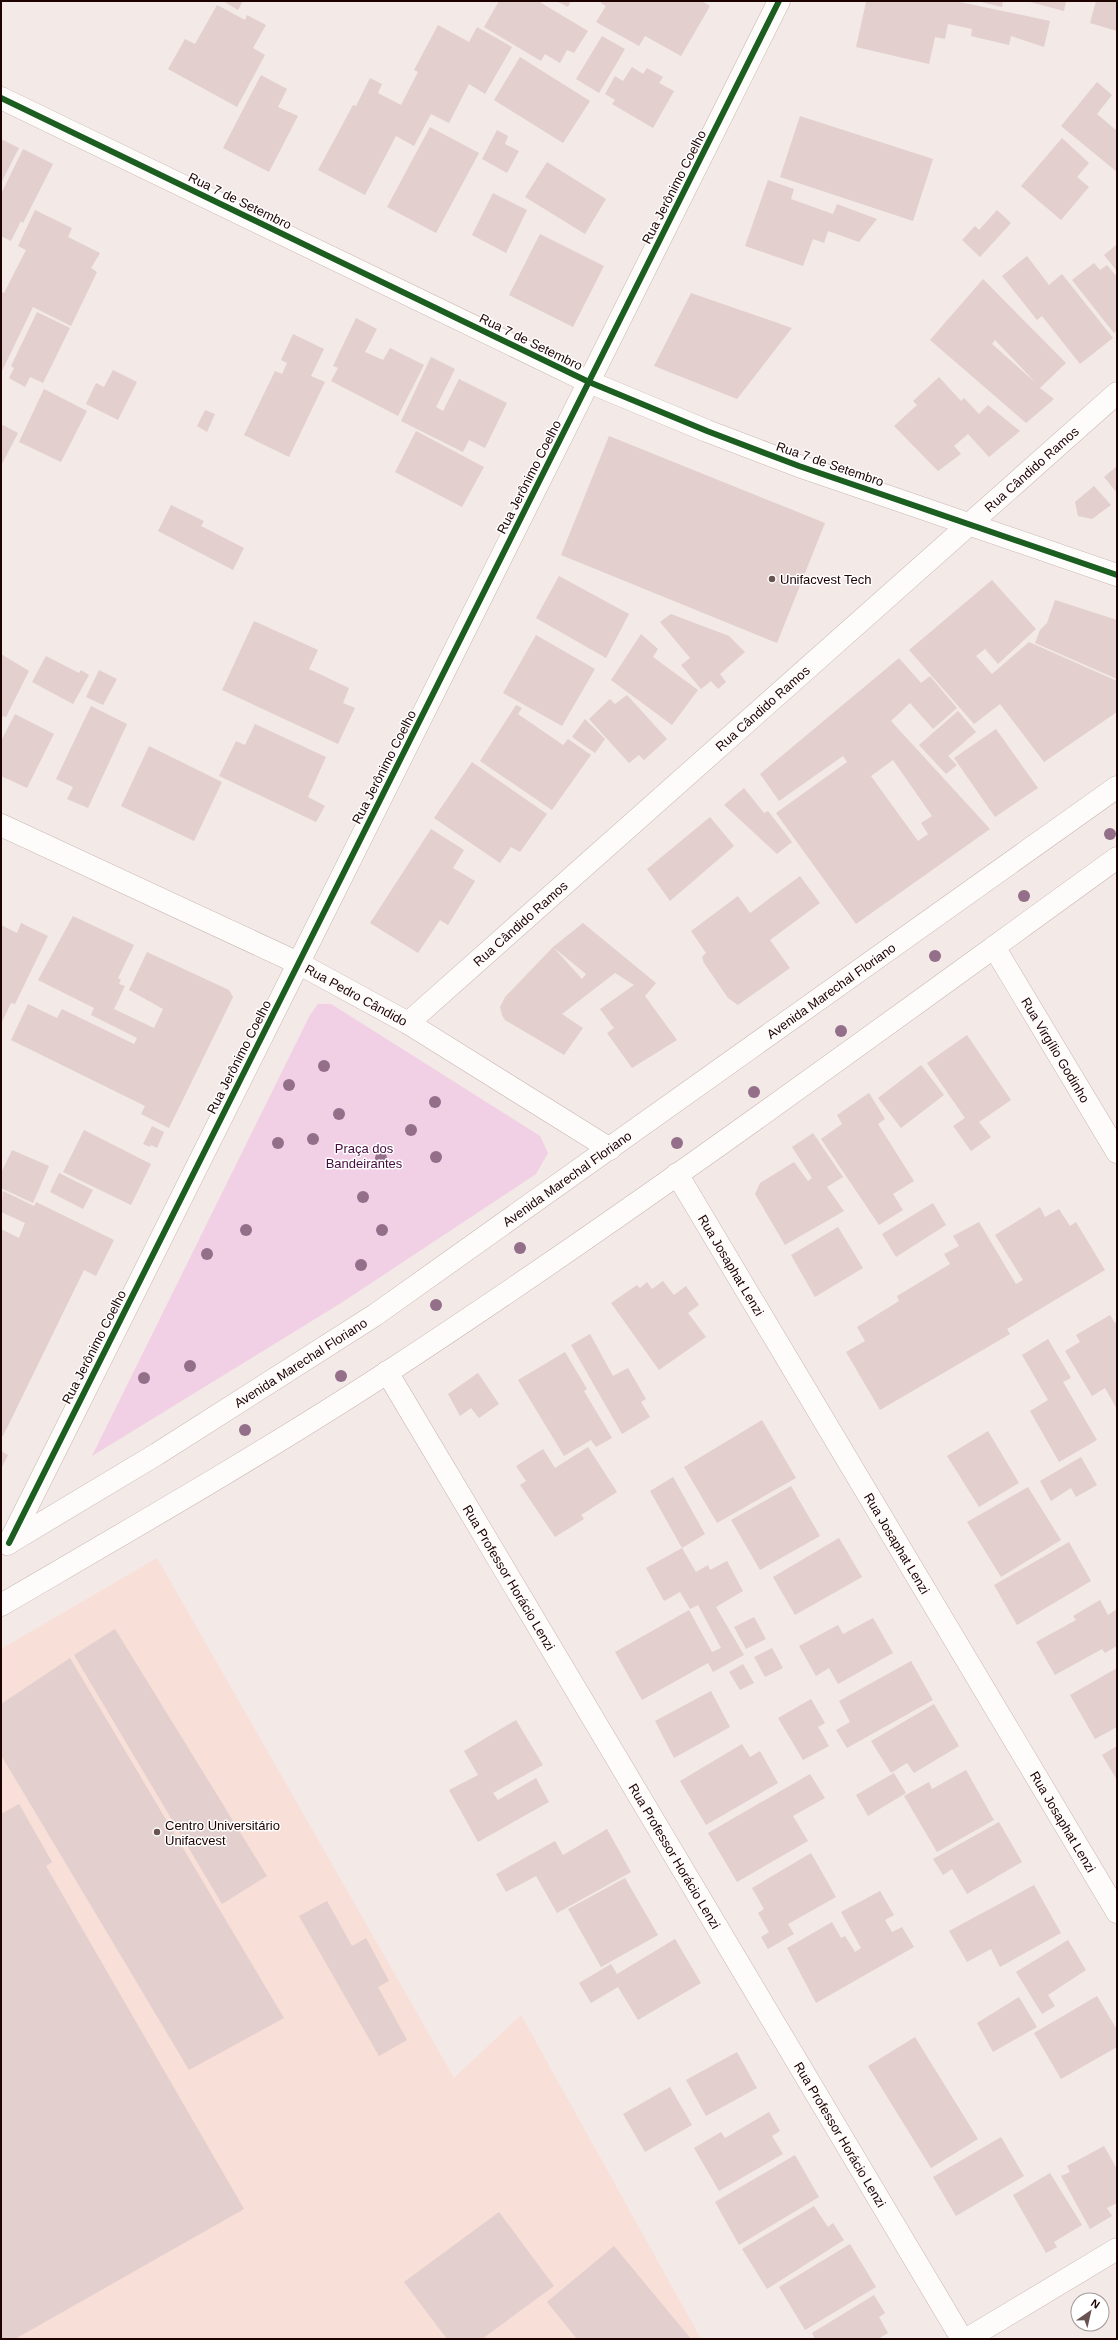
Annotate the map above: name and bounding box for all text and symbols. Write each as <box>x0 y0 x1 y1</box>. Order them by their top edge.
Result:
street label: Rua Jerônimo Coelho <box>639 128 709 246</box>
street label: Rua 7 de Setembro <box>186 170 294 232</box>
street label: Rua 7 de Setembro <box>477 311 585 373</box>
street label: Rua Jerônimo Coelho <box>494 418 564 536</box>
street label: Rua Cândido Ramos <box>981 423 1082 515</box>
street label: Rua 7 de Setembro <box>774 439 886 489</box>
place label: Unifacvest Tech <box>780 572 872 587</box>
marker: Unifacvest Tech <box>767 574 777 584</box>
street label: Rua Cândido Ramos <box>712 662 813 754</box>
street label: Rua Jerônimo Coelho <box>349 708 419 826</box>
street label: Rua Cândido Ramos <box>470 877 571 969</box>
street label: Avenida Marechal Floriano <box>764 940 898 1042</box>
street label: Rua Pedro Cândido <box>303 961 410 1029</box>
street label: Rua Virgílio Godinho <box>1018 995 1093 1105</box>
street label: Rua Jerônimo Coelho <box>204 998 274 1116</box>
street label: Avenida Marechal Floriano <box>500 1128 634 1229</box>
park label: Praça dos Bandeirantes <box>326 1141 403 1171</box>
street label: Rua Josaphat Lenzi <box>695 1212 767 1318</box>
street label: Rua Jerônimo Coelho <box>59 1288 129 1406</box>
street label: Avenida Marechal Floriano <box>231 1315 370 1410</box>
street label: Rua Josaphat Lenzi <box>861 1490 933 1597</box>
street label: Rua Professor Horácio Lenzi <box>460 1502 558 1653</box>
street label: Rua Josaphat Lenzi <box>1027 1768 1099 1875</box>
street label: Rua Professor Horácio Lenzi <box>626 1781 724 1931</box>
place label: Centro Universitário Unifacvest <box>165 1818 280 1848</box>
marker: Centro Universitário Unifacvest <box>152 1827 162 1837</box>
street label: Rua Professor Horácio Lenzi <box>791 2059 889 2210</box>
north arrow <box>1070 2292 1110 2332</box>
text: N <box>1089 2297 1102 2311</box>

